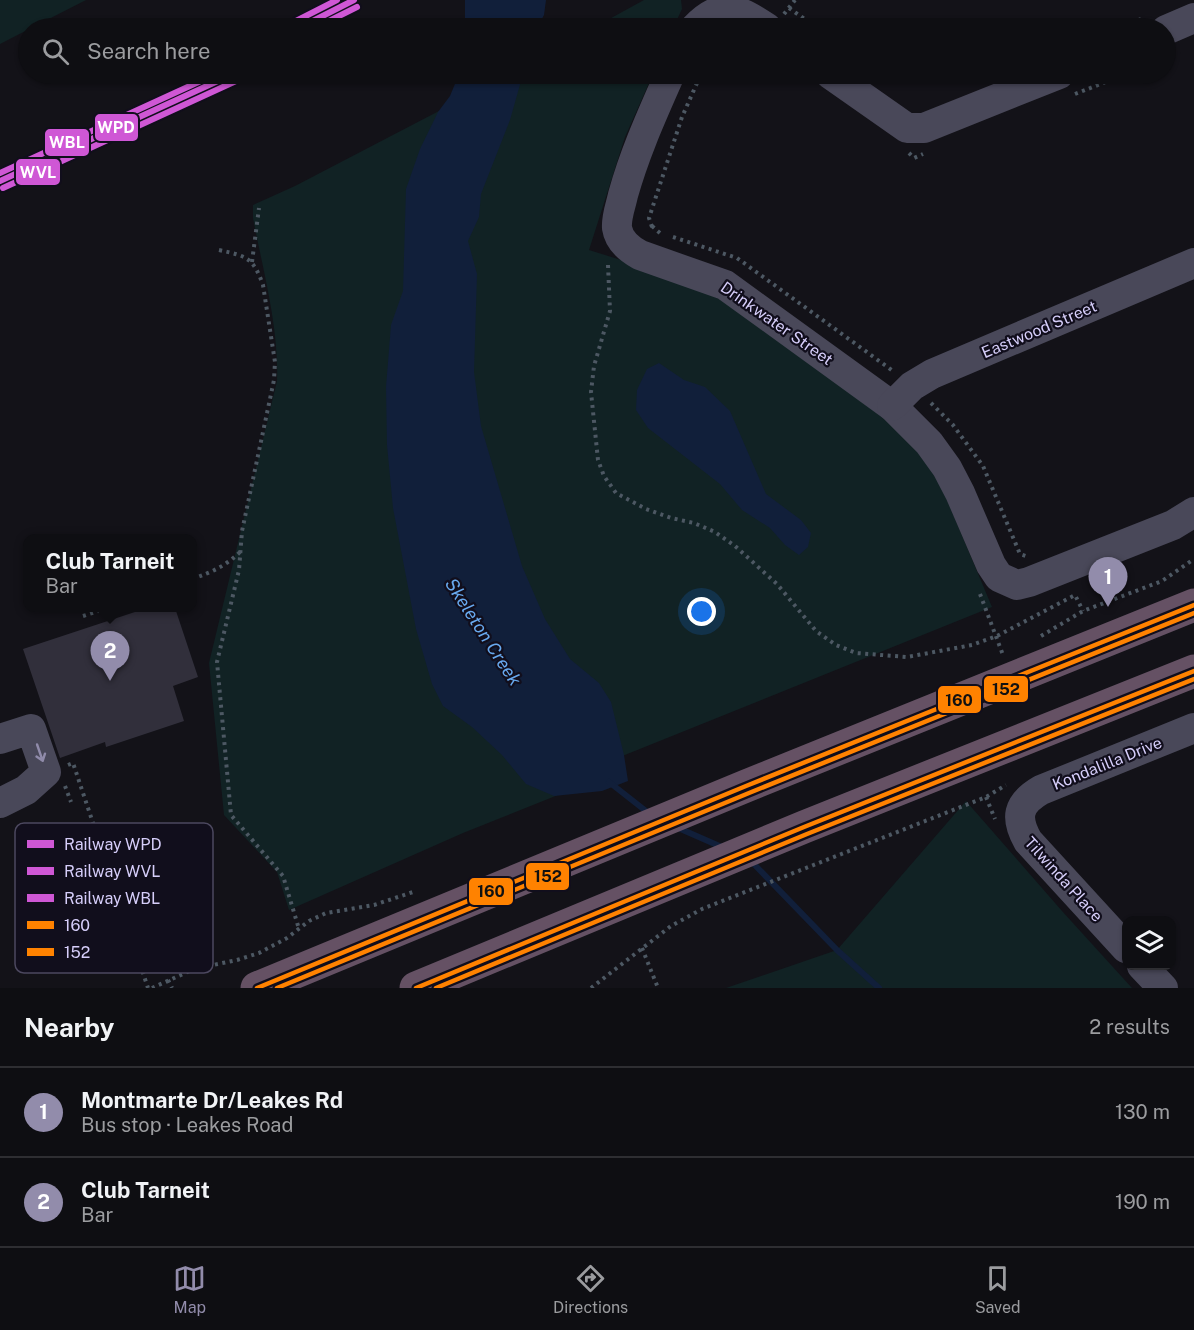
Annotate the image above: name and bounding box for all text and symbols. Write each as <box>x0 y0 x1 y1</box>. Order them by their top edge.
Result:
search box <box>18 18 1176 84</box>
icon: search <box>39 35 72 68</box>
text: Search here <box>87 38 211 64</box>
line badge: WPD <box>94 113 139 142</box>
text: WPD <box>97 118 135 137</box>
line badge: WBL <box>44 128 90 157</box>
text: WBL <box>49 133 85 152</box>
line badge: WVL <box>15 158 61 186</box>
text: WVL <box>20 163 56 182</box>
street label: Drinkwater Street <box>717 278 836 369</box>
street label: Eastwood Street <box>979 297 1100 362</box>
popup <box>23 534 197 612</box>
text: Club Tarneit <box>46 548 174 574</box>
pin: 1 <box>1088 558 1128 607</box>
text: Bar <box>46 574 78 598</box>
water label: Skeleton Creek <box>441 574 526 690</box>
your location <box>687 597 716 626</box>
pin: 2 <box>90 632 130 681</box>
line badge: 152 <box>983 675 1029 703</box>
text: 152 <box>992 680 1020 699</box>
line badge: 160 <box>937 685 982 714</box>
text: 160 <box>945 691 973 710</box>
street label: Kondalilla Drive <box>1050 733 1165 794</box>
one-way arrow <box>35 744 46 762</box>
legend <box>15 823 213 973</box>
street label: Tilwinda Place <box>1021 833 1107 926</box>
text: Railway WPD <box>64 835 162 854</box>
text: Railway WVL <box>64 862 160 881</box>
line badge: 152 <box>525 862 570 891</box>
text: 152 <box>534 867 562 886</box>
line badge: 160 <box>468 877 514 906</box>
text: 160 <box>477 882 505 901</box>
text: Railway WBL <box>64 889 160 908</box>
text: 160 <box>64 916 90 935</box>
map controls <box>1122 916 1176 970</box>
button: layers <box>1122 916 1176 970</box>
text: 152 <box>64 943 90 962</box>
text: Nearby <box>24 1012 114 1043</box>
text: 2 results <box>1089 1015 1170 1039</box>
text: Montmarte Dr/Leakes Rd <box>81 1087 343 1113</box>
text: 1 <box>39 1100 48 1124</box>
text: 130 m <box>1115 1100 1170 1124</box>
text: Bus stop · Leakes Road <box>81 1113 293 1137</box>
text: Club Tarneit <box>81 1177 210 1203</box>
text: 2 <box>37 1190 50 1214</box>
text: 190 m <box>1115 1190 1170 1214</box>
text: Bar <box>81 1203 113 1227</box>
tab: Map <box>173 1262 206 1317</box>
tab: Directions <box>553 1262 628 1317</box>
tab: Saved <box>975 1262 1021 1317</box>

